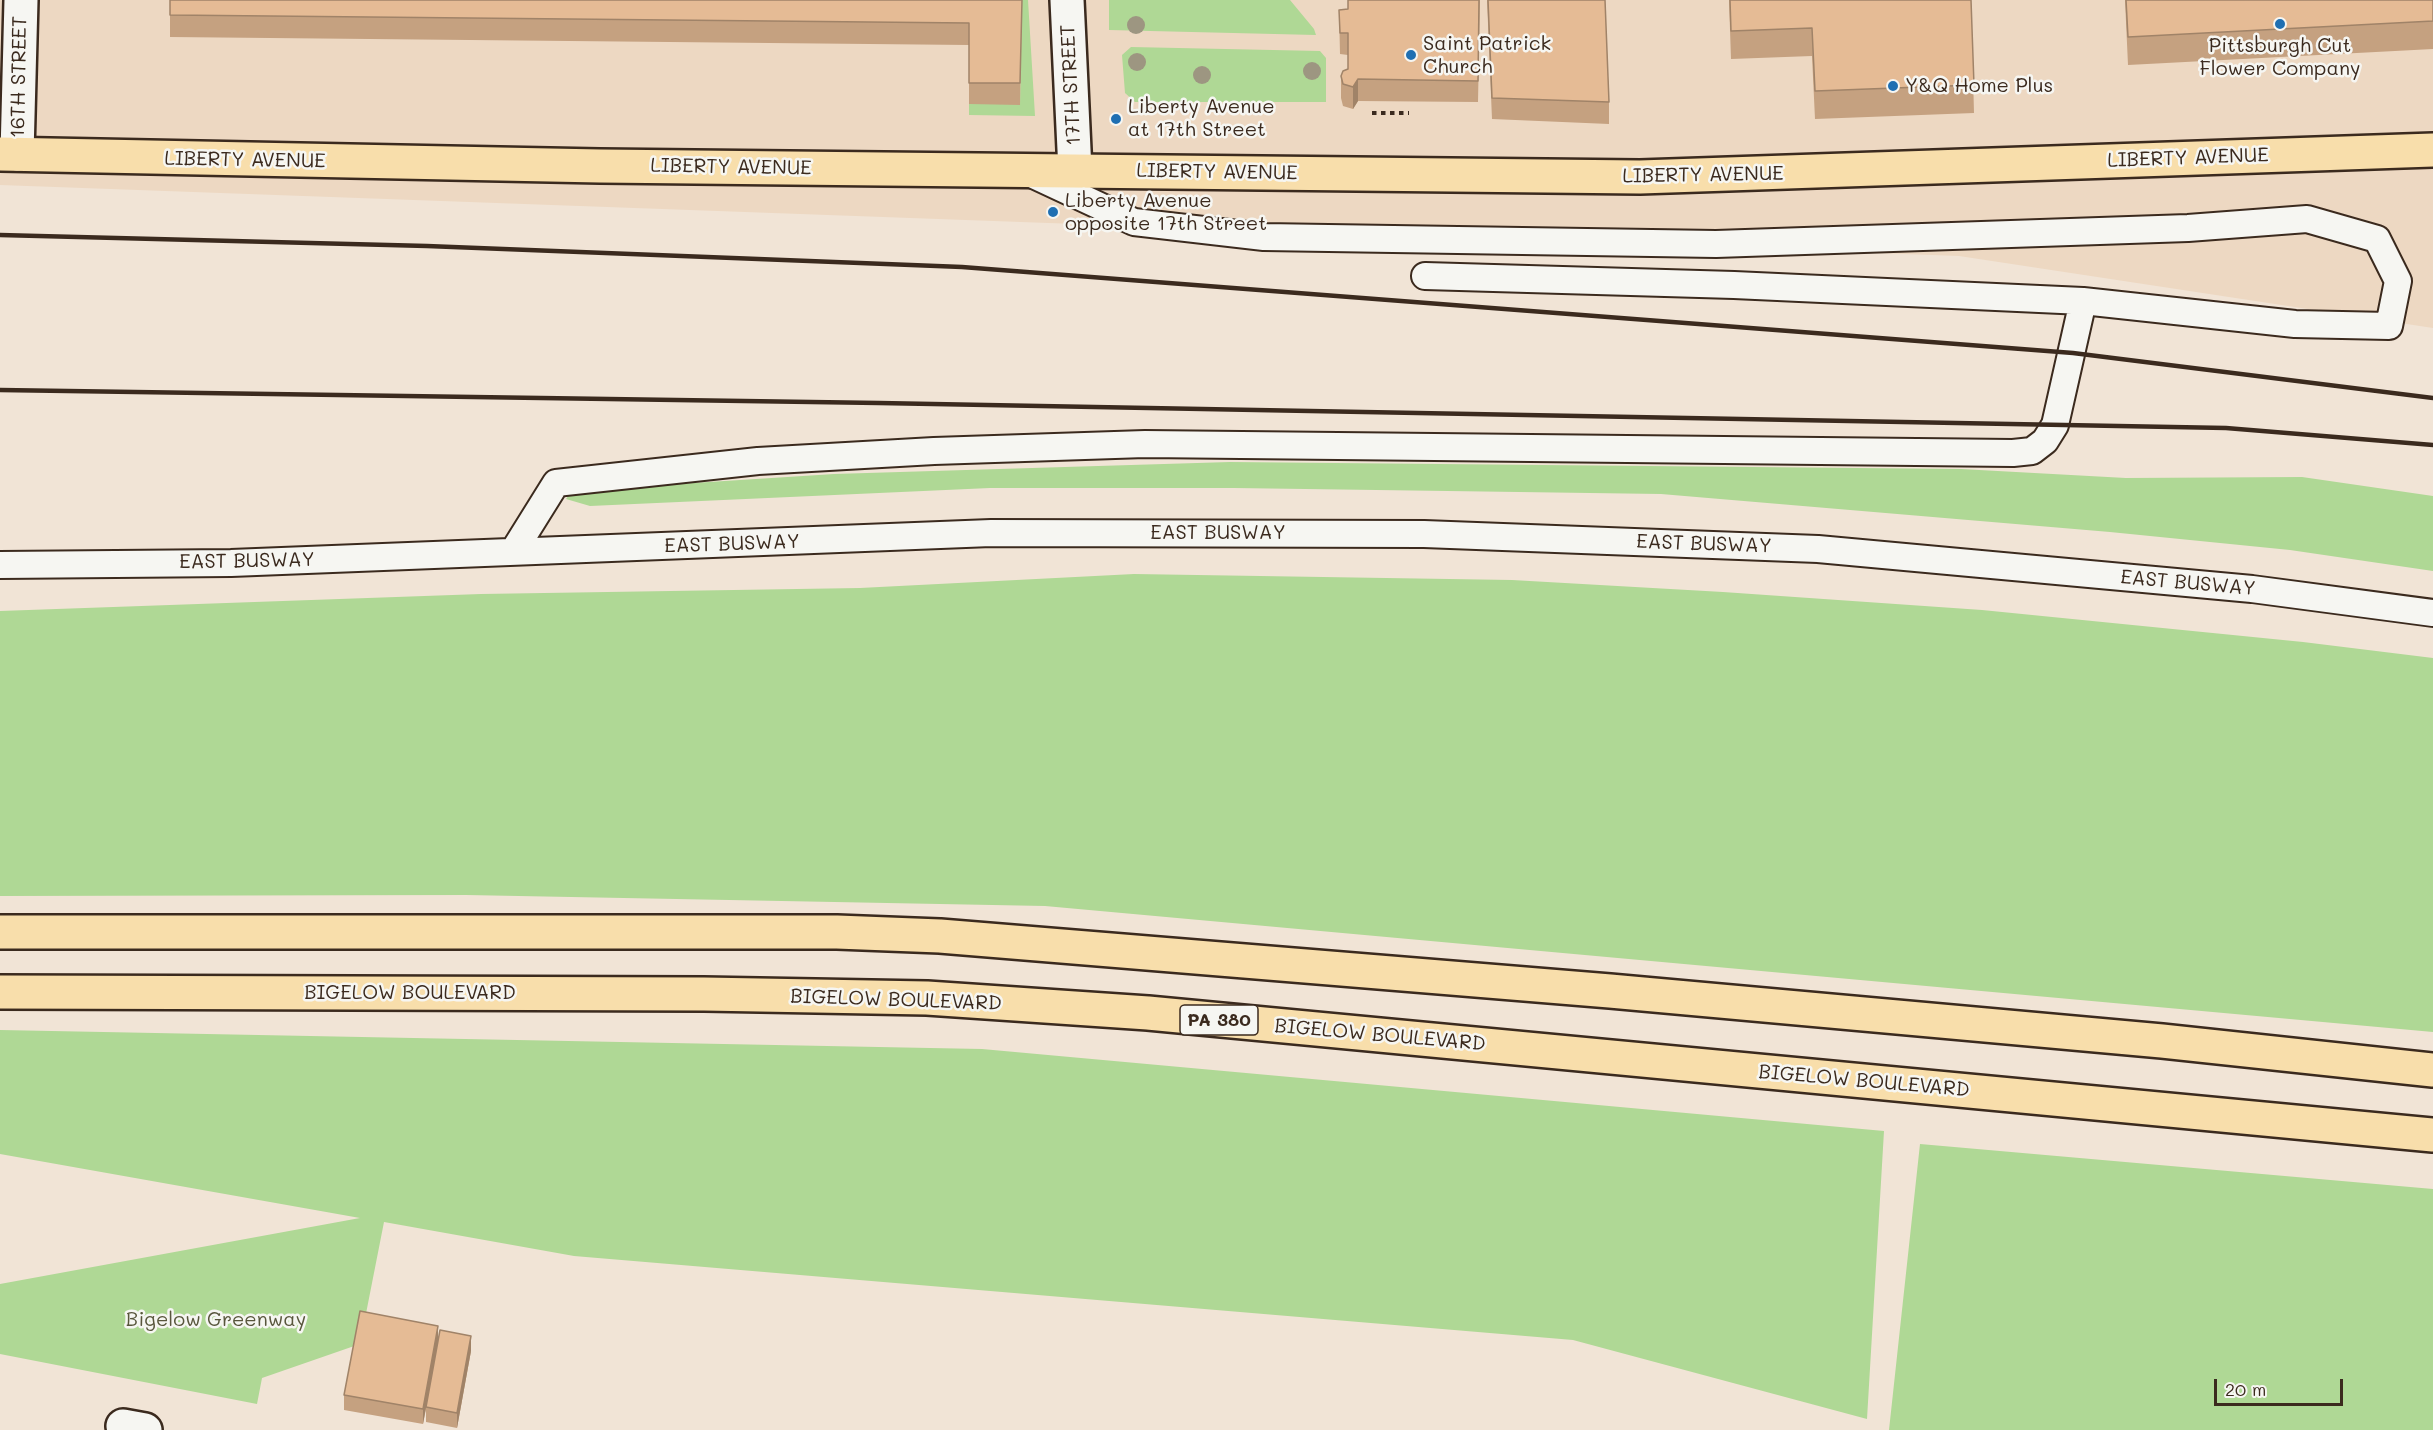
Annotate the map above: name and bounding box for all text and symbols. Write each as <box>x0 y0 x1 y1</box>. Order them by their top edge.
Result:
street label: 16TH STREET <box>6 16 32 138</box>
marker: Pittsburgh Cut Flower Company <box>2273 17 2287 31</box>
street label: 17TH STREET <box>1056 24 1086 146</box>
place label: Saint Patrick Church <box>1423 32 1551 79</box>
place label: Pittsburgh Cut Flower Company <box>2200 34 2360 81</box>
marker: Saint Patrick Church <box>1404 48 1418 62</box>
place label: Y&Q Home Plus <box>1905 74 2053 98</box>
marker: Y&Q Home Plus <box>1886 79 1900 93</box>
place label: Liberty Avenue at 17th Street <box>1128 95 1275 142</box>
marker: Liberty Avenue at 17th Street <box>1109 112 1123 126</box>
street label: LIBERTY AVENUE <box>2107 143 2269 173</box>
street label: LIBERTY AVENUE <box>164 147 326 173</box>
street label: LIBERTY AVENUE <box>650 154 812 180</box>
street label: LIBERTY AVENUE <box>1136 159 1298 185</box>
street label: LIBERTY AVENUE <box>1622 162 1784 188</box>
place label: Liberty Avenue opposite 17th Street <box>1065 189 1267 236</box>
marker: Liberty Avenue opposite 17th Street <box>1046 205 1060 219</box>
street label: EAST BUSWAY <box>1150 521 1286 545</box>
street label: EAST BUSWAY <box>664 530 800 558</box>
street label: EAST BUSWAY <box>1636 530 1772 558</box>
street label: EAST BUSWAY <box>179 548 315 574</box>
street label: EAST BUSWAY <box>2119 565 2257 601</box>
street label: BIGELOW BOULEVARD <box>304 981 516 1005</box>
street label: BIGELOW BOULEVARD <box>790 984 1002 1016</box>
road number: PA 380 <box>1180 1005 1258 1035</box>
street label: BIGELOW BOULEVARD <box>1274 1014 1486 1056</box>
street label: BIGELOW BOULEVARD <box>1758 1060 1970 1102</box>
park label: Bigelow Greenway <box>126 1308 306 1332</box>
scale bar <box>2217 1367 2346 1405</box>
text: 20 m <box>2225 1377 2266 1401</box>

